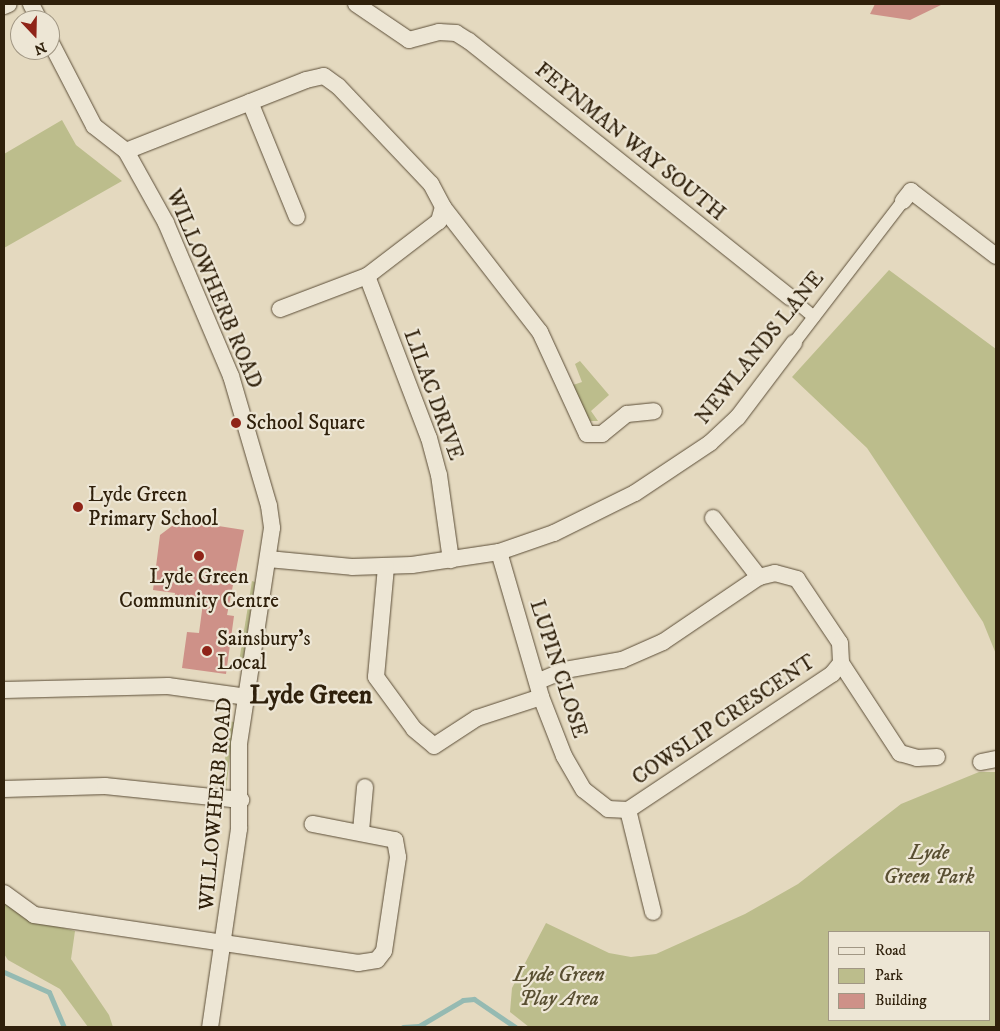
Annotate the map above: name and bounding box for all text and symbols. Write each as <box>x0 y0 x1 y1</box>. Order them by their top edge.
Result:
north arrow <box>10 10 60 60</box>
text: N <box>31 38 49 59</box>
street label: FEYNMAN WAY SOUTH <box>530 57 730 227</box>
street label: WILLOWHERB ROAD <box>161 186 267 392</box>
street label: NEWLANDS LANE <box>691 266 829 430</box>
street label: LILAC DRIVE <box>398 326 468 464</box>
place label: School Square <box>246 410 365 436</box>
marker: School Square <box>230 417 242 429</box>
place label: Lyde Green Primary School <box>88 482 218 532</box>
marker: Lyde Green Primary School <box>72 501 84 513</box>
marker: Lyde Green Community Centre <box>193 550 205 562</box>
place label: Lyde Green Community Centre <box>119 564 279 614</box>
street label: LUPIN CLOSE <box>524 597 592 741</box>
place label: Sainsbury's Local <box>217 626 310 676</box>
marker: Sainsbury's Local <box>201 645 213 657</box>
street label: COWSLIP CRESCENT <box>628 649 820 791</box>
district label: Lyde Green <box>250 680 372 712</box>
street label: WILLOWHERB ROAD <box>194 696 238 912</box>
park label: Lyde Green Park <box>883 840 975 890</box>
legend <box>828 931 990 1021</box>
text: Road <box>875 941 906 960</box>
park label: Lyde Green Play Area <box>513 962 605 1012</box>
text: Park <box>875 966 903 985</box>
text: Building <box>875 991 927 1010</box>

